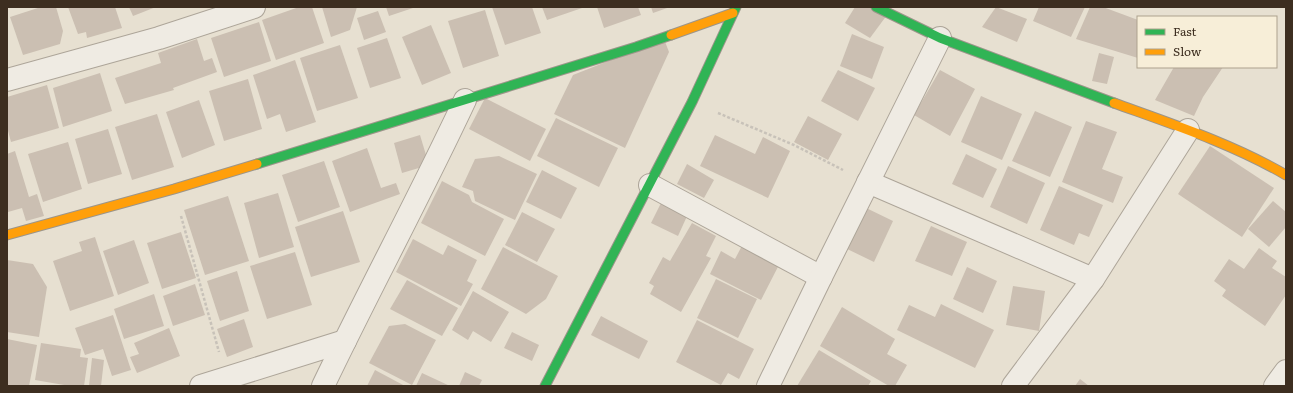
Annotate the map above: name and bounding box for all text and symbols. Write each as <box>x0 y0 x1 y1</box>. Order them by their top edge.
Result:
legend <box>1137 16 1277 68</box>
text: Fast <box>1173 22 1197 40</box>
text: Slow <box>1173 42 1202 60</box>

